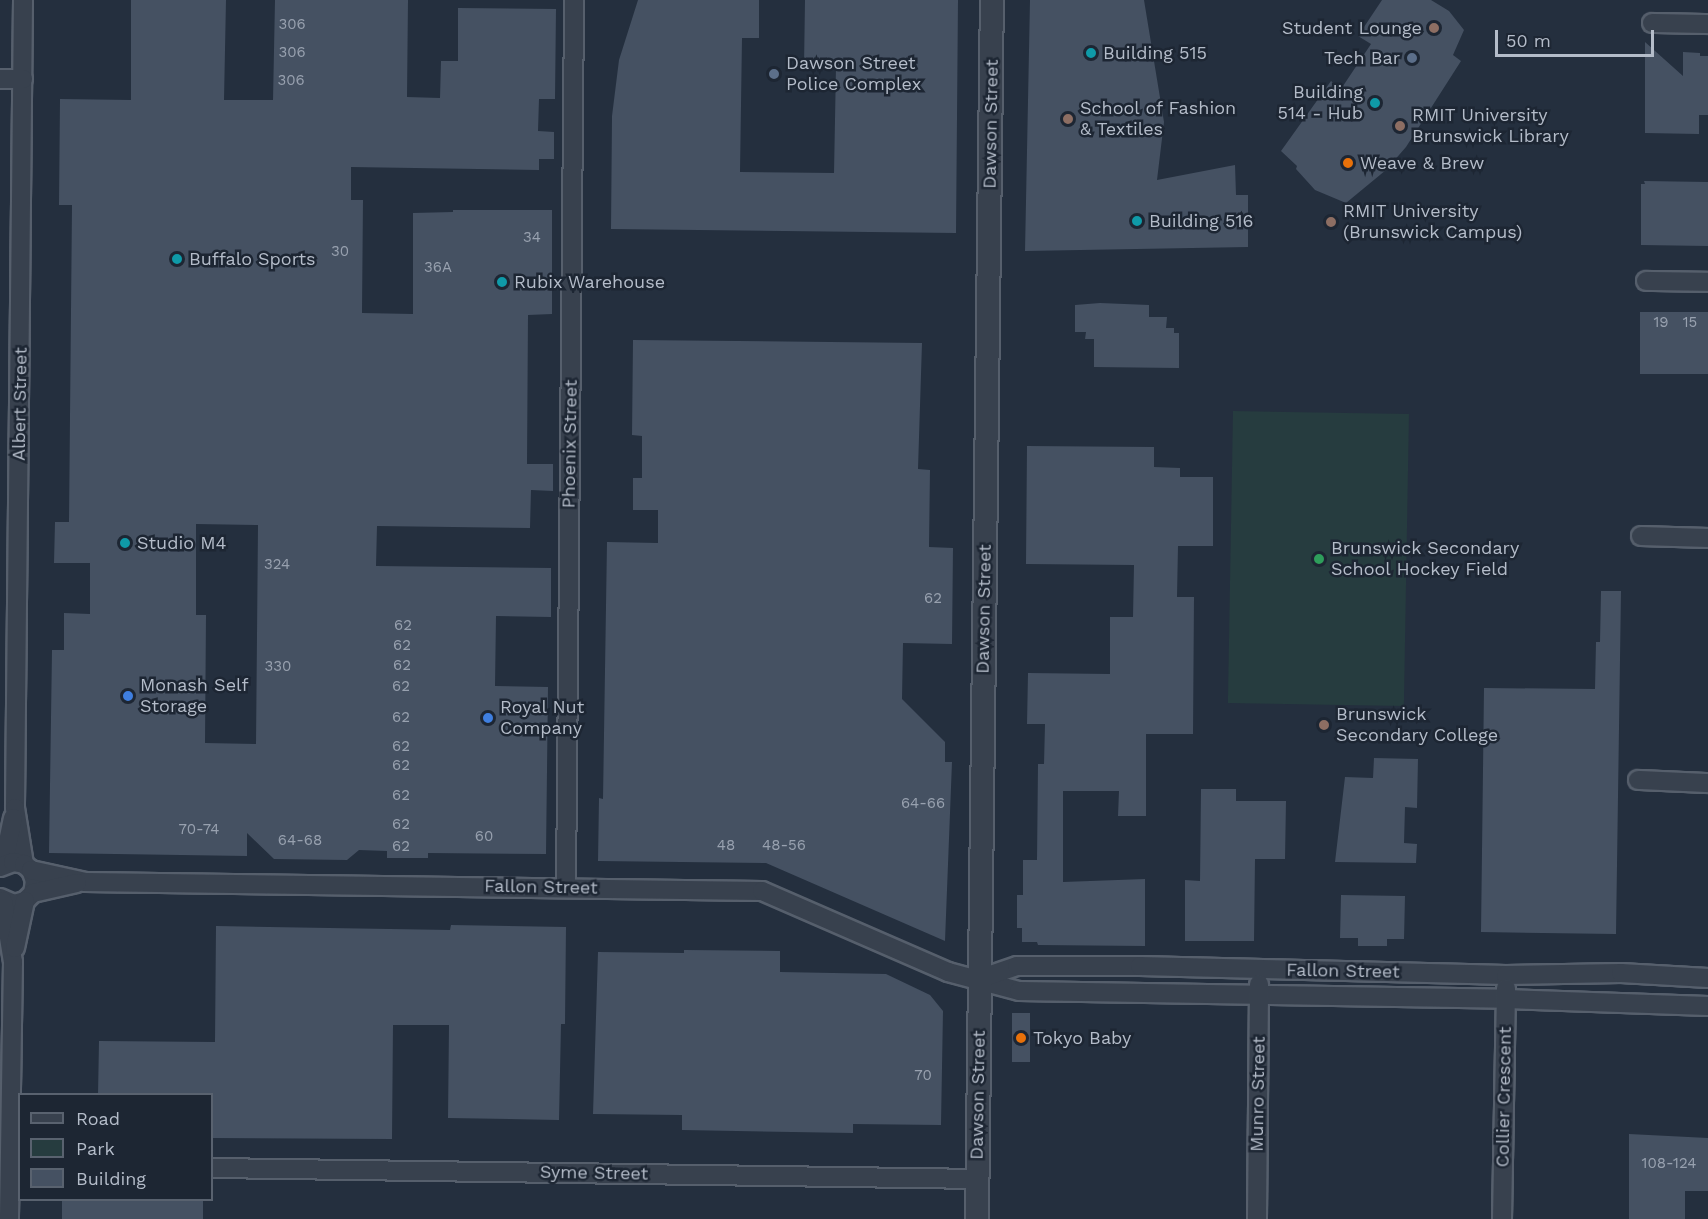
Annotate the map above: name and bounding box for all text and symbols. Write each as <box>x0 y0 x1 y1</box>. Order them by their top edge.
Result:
house number: 306 <box>278 16 306 34</box>
place label: Student Lounge <box>1282 17 1422 39</box>
scale bar <box>1498 18 1657 56</box>
marker: Student Lounge <box>1427 21 1441 35</box>
text: 50 m <box>1506 30 1551 51</box>
place label: Building 515 <box>1103 42 1207 64</box>
house number: 306 <box>278 44 306 62</box>
marker: Building 515 <box>1084 46 1098 60</box>
place label: Tech Bar <box>1324 47 1400 69</box>
marker: Tech Bar <box>1405 51 1419 65</box>
place label: Dawson Street Police Complex <box>786 53 921 96</box>
street label: Dawson Street <box>979 59 1003 189</box>
marker: Dawson Street Police Complex <box>767 67 781 81</box>
house number: 306 <box>277 72 305 90</box>
place label: Building 514 - Hub <box>1278 82 1363 124</box>
marker: Building 514 - Hub <box>1368 96 1382 110</box>
place label: School of Fashion & Textiles <box>1080 98 1237 140</box>
place label: RMIT University Brunswick Library <box>1412 105 1569 148</box>
marker: School of Fashion & Textiles <box>1061 112 1075 126</box>
marker: RMIT University Brunswick Library <box>1393 119 1407 133</box>
place label: Weave & Brew <box>1360 152 1484 174</box>
marker: Weave & Brew <box>1341 156 1355 170</box>
place label: RMIT University (Brunswick Campus) <box>1343 201 1523 244</box>
place label: Building 516 <box>1149 210 1254 232</box>
marker: Building 516 <box>1130 214 1144 228</box>
marker: RMIT University (Brunswick Campus) <box>1324 215 1338 229</box>
house number: 34 <box>523 229 541 247</box>
house number: 30 <box>331 243 349 261</box>
place label: Buffalo Sports <box>189 248 315 270</box>
marker: Buffalo Sports <box>170 252 184 266</box>
house number: 36A <box>424 259 452 277</box>
place label: Rubix Warehouse <box>514 271 666 293</box>
marker: Rubix Warehouse <box>495 275 509 289</box>
house number: 19 <box>1653 314 1669 332</box>
house number: 15 <box>1683 314 1697 332</box>
street label: Albert Street <box>8 347 32 461</box>
street label: Phoenix Street <box>558 379 582 509</box>
place label: Studio M4 <box>137 532 227 554</box>
marker: Studio M4 <box>118 536 132 550</box>
place label: Brunswick Secondary School Hockey Field <box>1331 538 1520 580</box>
street label: Dawson Street <box>972 544 996 674</box>
marker: Brunswick Secondary School Hockey Field <box>1312 552 1326 566</box>
house number: 324 <box>264 556 290 574</box>
house number: 62 <box>924 590 942 608</box>
house number: 62 <box>394 617 412 635</box>
house number: 62 <box>393 637 411 655</box>
house number: 62 <box>393 657 411 675</box>
house number: 330 <box>265 658 291 676</box>
place label: Monash Self Storage <box>140 675 249 718</box>
house number: 62 <box>392 678 410 696</box>
marker: Monash Self Storage <box>121 689 135 703</box>
place label: Royal Nut Company <box>500 697 585 740</box>
place label: Brunswick Secondary College <box>1336 704 1499 746</box>
house number: 62 <box>392 709 410 727</box>
marker: Royal Nut Company <box>481 711 495 725</box>
marker: Brunswick Secondary College <box>1317 718 1331 732</box>
house number: 62 <box>392 738 410 756</box>
house number: 62 <box>392 757 410 775</box>
house number: 62 <box>392 787 410 805</box>
house number: 64-66 <box>901 795 945 813</box>
house number: 62 <box>392 816 410 834</box>
house number: 70-74 <box>179 821 219 839</box>
house number: 60 <box>475 828 493 846</box>
house number: 64-68 <box>278 832 322 850</box>
house number: 48 <box>717 837 735 855</box>
house number: 48-56 <box>762 837 806 855</box>
house number: 62 <box>392 838 410 856</box>
street label: Fallon Street <box>484 875 598 899</box>
street label: Fallon Street <box>1286 959 1400 983</box>
street label: Collier Crescent <box>1492 1026 1516 1168</box>
place label: Tokyo Baby <box>1033 1027 1131 1049</box>
street label: Dawson Street <box>966 1030 990 1160</box>
marker: Tokyo Baby <box>1014 1031 1028 1045</box>
street label: Munro Street <box>1246 1036 1270 1152</box>
house number: 70 <box>914 1067 932 1085</box>
legend <box>18 1093 213 1201</box>
text: Road <box>76 1108 120 1129</box>
text: Park <box>76 1138 115 1159</box>
house number: 108-124 <box>1642 1155 1696 1173</box>
street label: Syme Street <box>540 1161 648 1185</box>
text: Building <box>76 1168 146 1189</box>

